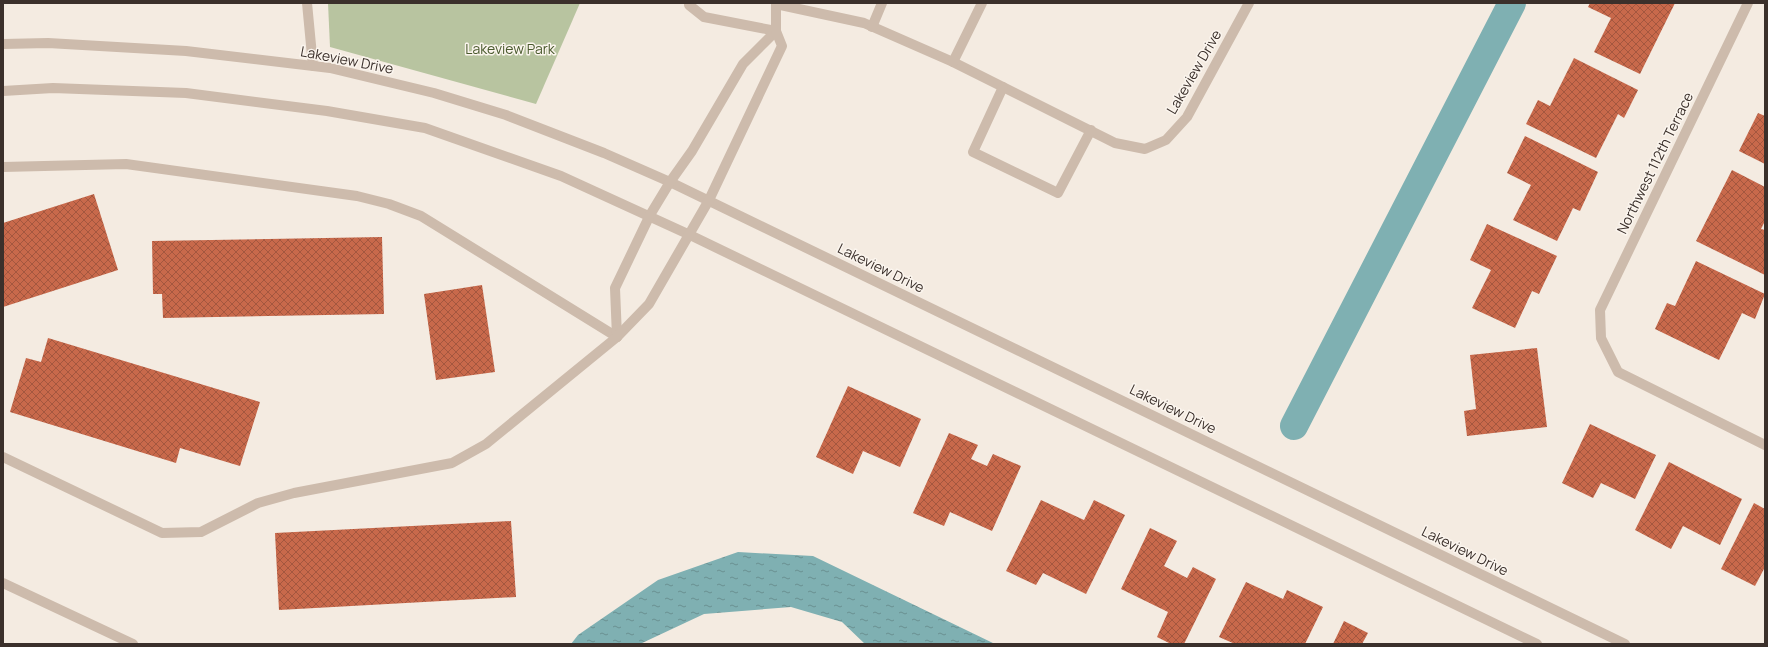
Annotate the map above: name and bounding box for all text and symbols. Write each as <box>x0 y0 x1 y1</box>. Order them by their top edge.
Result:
street label: Lakeview Drive <box>1162 26 1225 117</box>
park label: Lakeview Park <box>465 39 556 58</box>
street label: Lakeview Drive <box>299 41 395 78</box>
street label: Northwest 112th Terrace <box>1612 89 1697 237</box>
street label: Lakeview Drive <box>835 238 928 297</box>
street label: Lakeview Drive <box>1127 379 1220 438</box>
street label: Lakeview Drive <box>1419 521 1512 580</box>

